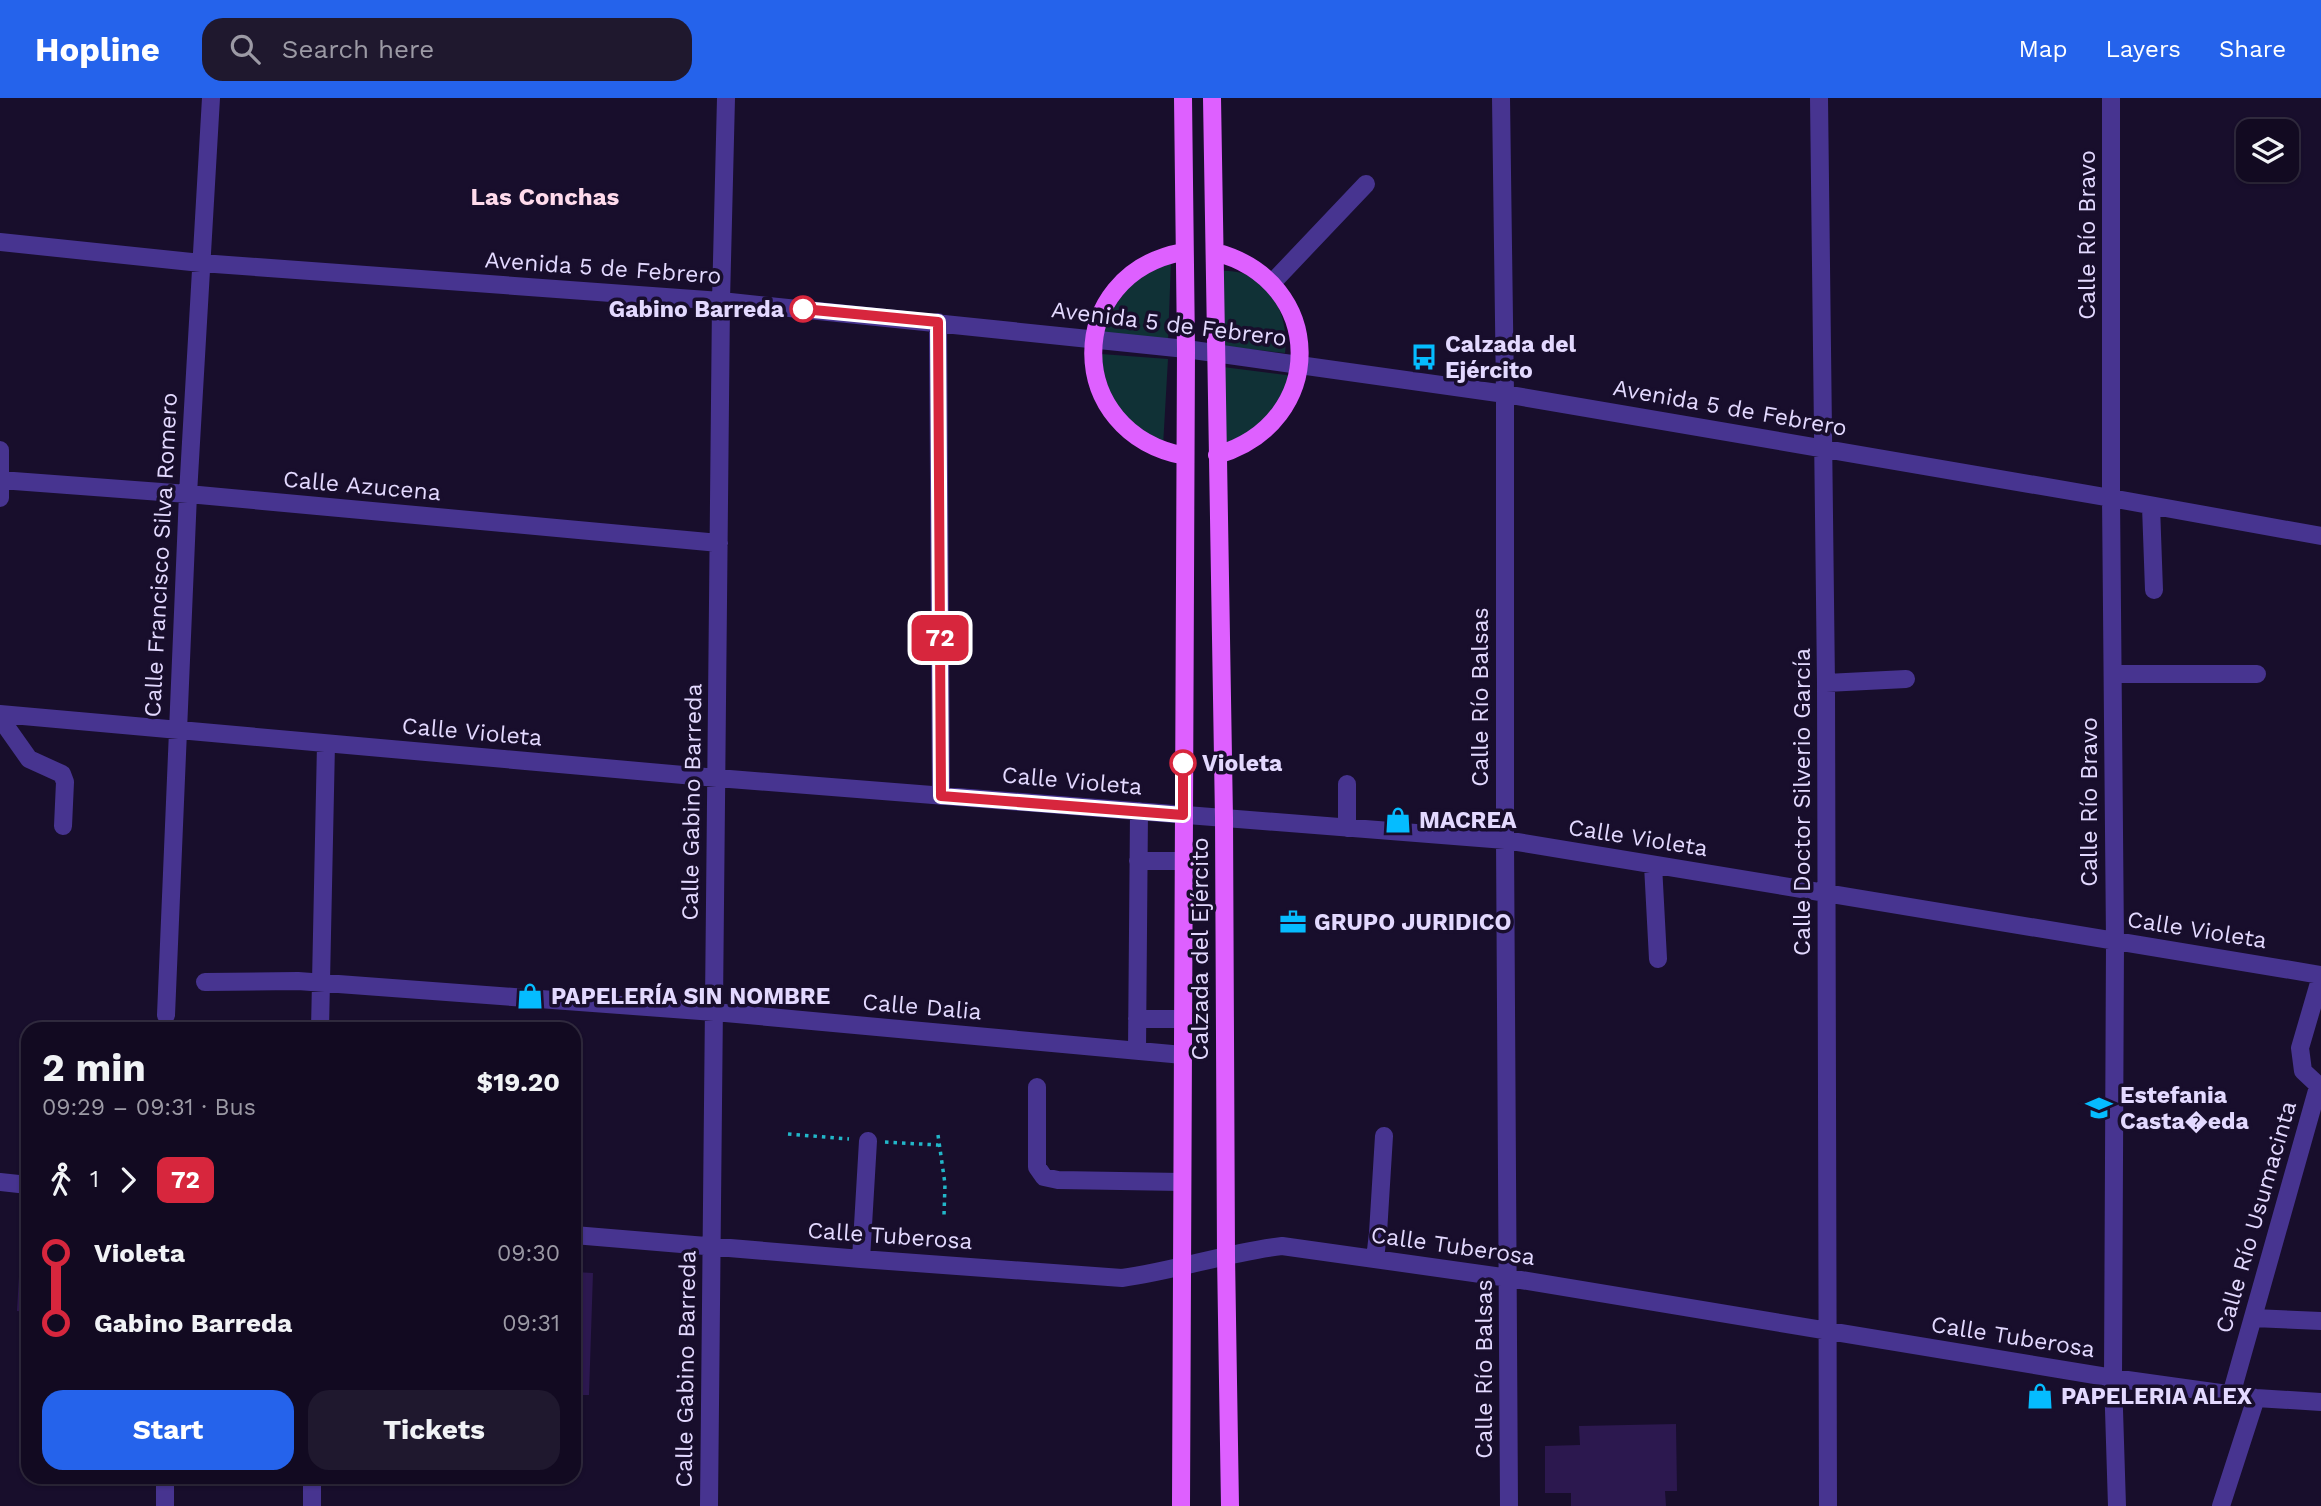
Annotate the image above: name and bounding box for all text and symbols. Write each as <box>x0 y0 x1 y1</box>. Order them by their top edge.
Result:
search box <box>202 18 692 81</box>
text: Hopline <box>35 30 160 69</box>
icon: search <box>226 30 264 68</box>
text: Search here <box>282 34 434 64</box>
text: Map <box>2019 35 2067 63</box>
text: Layers <box>2105 35 2181 63</box>
text: Share <box>2219 35 2286 63</box>
map controls <box>2236 119 2299 182</box>
button: layers <box>2236 119 2299 182</box>
street label: Calle Río Bravo <box>2074 150 2101 320</box>
district label: Las Conchas <box>471 183 620 211</box>
street label: Avenida 5 de Febrero <box>484 246 722 290</box>
place label: Gabino Barreda <box>609 296 785 323</box>
marker: Gabino Barreda <box>790 296 816 322</box>
street label: Avenida 5 de Febrero <box>1050 296 1288 352</box>
place label: Calzada del Ejército <box>1445 331 1577 384</box>
bus stop icon: Calzada del Ejército <box>1409 342 1439 372</box>
street label: Avenida 5 de Febrero <box>1611 374 1849 442</box>
street label: Calle Francisco Silva Romero <box>139 392 183 718</box>
street label: Calle Azucena <box>282 466 442 506</box>
street label: Calle Río Balsas <box>1467 607 1494 787</box>
line badge: 72 <box>908 615 972 661</box>
text: 72 <box>926 624 954 652</box>
street label: Calle Doctor Silverio García <box>1789 648 1816 956</box>
street label: Calle Gabino Barreda <box>676 683 708 921</box>
street label: Calle Violeta <box>401 712 543 752</box>
street label: Calle Río Bravo <box>2076 717 2103 887</box>
marker: Violeta <box>1170 750 1196 776</box>
place label: Violeta <box>1202 750 1283 777</box>
street label: Calle Violeta <box>1001 761 1143 801</box>
shop icon: MACREA <box>1383 805 1413 835</box>
place label: MACREA <box>1419 807 1517 834</box>
street label: Calle Violeta <box>1566 814 1710 862</box>
street label: Calzada del Ejército <box>1187 837 1214 1061</box>
street label: Calle Violeta <box>2125 906 2269 954</box>
office icon: GRUPO JURIDICO <box>1278 907 1308 937</box>
place label: GRUPO JURIDICO <box>1314 909 1512 936</box>
shop icon: PAPELERÍA SIN NOMBRE <box>515 981 545 1011</box>
place label: PAPELERÍA SIN NOMBRE <box>551 983 830 1010</box>
street label: Calle Dalia <box>861 988 983 1026</box>
text: 2 min <box>42 1046 146 1090</box>
text: $19.20 <box>476 1067 560 1097</box>
place label: Estefania Casta�eda <box>2120 1082 2250 1135</box>
school or university icon: Estefania Casta�eda <box>2084 1093 2114 1123</box>
text: 09:29 – 09:31 · Bus <box>42 1094 256 1121</box>
street label: Calle Río Usumacinta <box>2210 1098 2302 1336</box>
icon: walk <box>42 1161 80 1199</box>
icon: forward <box>109 1161 147 1199</box>
text: 1 <box>90 1166 99 1193</box>
text: 72 <box>171 1166 200 1194</box>
street label: Calle Tuberosa <box>806 1217 974 1255</box>
street label: Calle Tuberosa <box>1369 1221 1537 1271</box>
text: Violeta <box>94 1238 185 1268</box>
text: 09:30 <box>497 1240 560 1267</box>
street label: Calle Gabino Barreda <box>670 1250 702 1488</box>
street label: Calle Río Balsas <box>1471 1279 1498 1459</box>
text: Gabino Barreda <box>94 1308 292 1338</box>
text: 09:31 <box>502 1310 560 1337</box>
street label: Calle Tuberosa <box>1929 1311 2097 1363</box>
shop icon: PAPELERIA ALEX <box>2025 1381 2055 1411</box>
place label: PAPELERIA ALEX <box>2061 1383 2253 1410</box>
button: Start <box>42 1390 294 1470</box>
button: Tickets <box>308 1390 560 1470</box>

